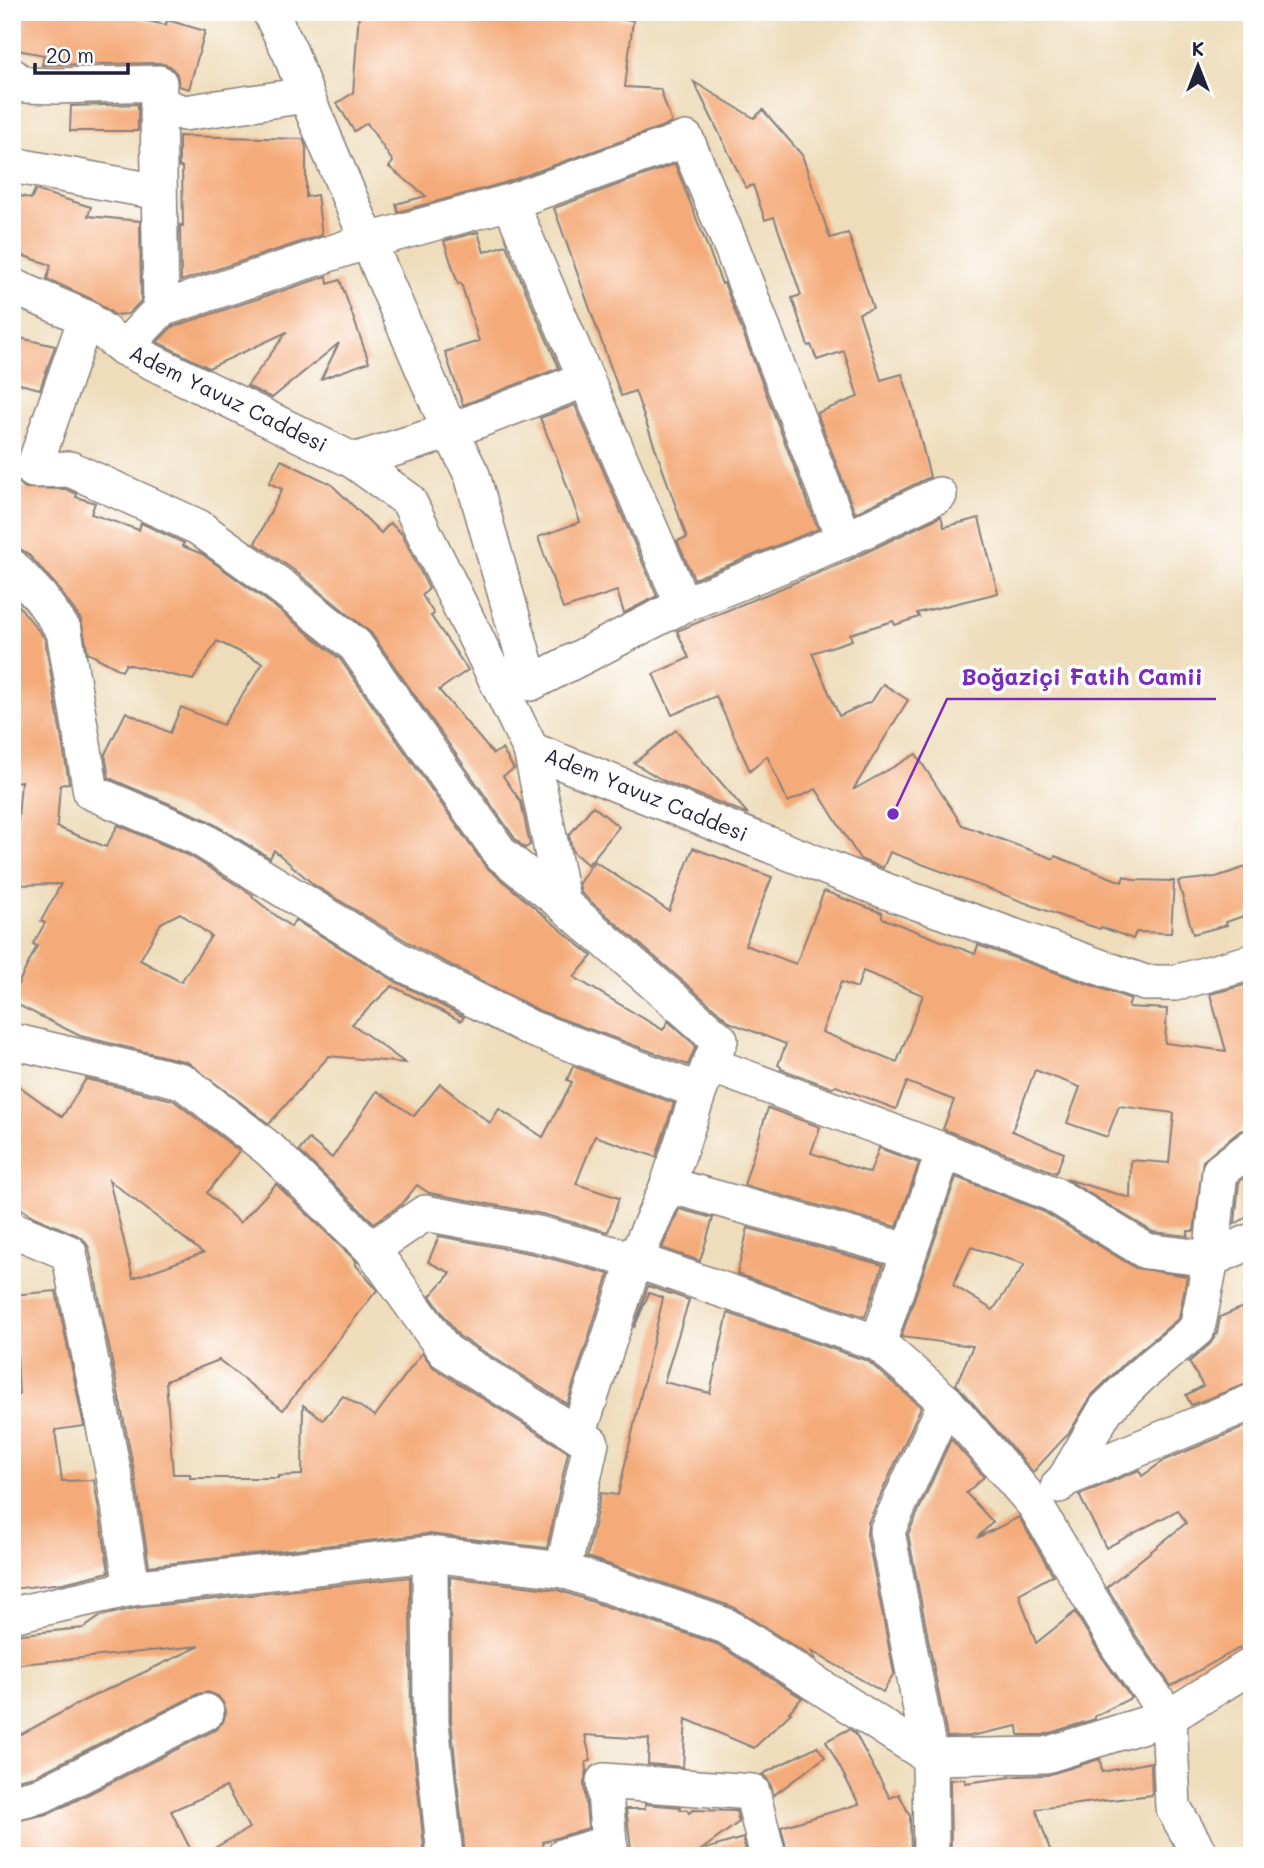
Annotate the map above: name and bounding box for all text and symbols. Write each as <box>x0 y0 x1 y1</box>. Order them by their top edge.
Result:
scale bar <box>35 32 128 76</box>
north arrow <box>1162 32 1232 102</box>
text: K <box>1192 36 1204 61</box>
text: 20 m <box>46 41 94 68</box>
street label: Adem Yavuz Caddesi <box>125 338 332 457</box>
callout: Boğaziçi Fatih Camii <box>947 655 1216 699</box>
text: Boğaziçi Fatih Camii <box>961 661 1203 691</box>
street label: Adem Yavuz Caddesi <box>541 741 752 847</box>

